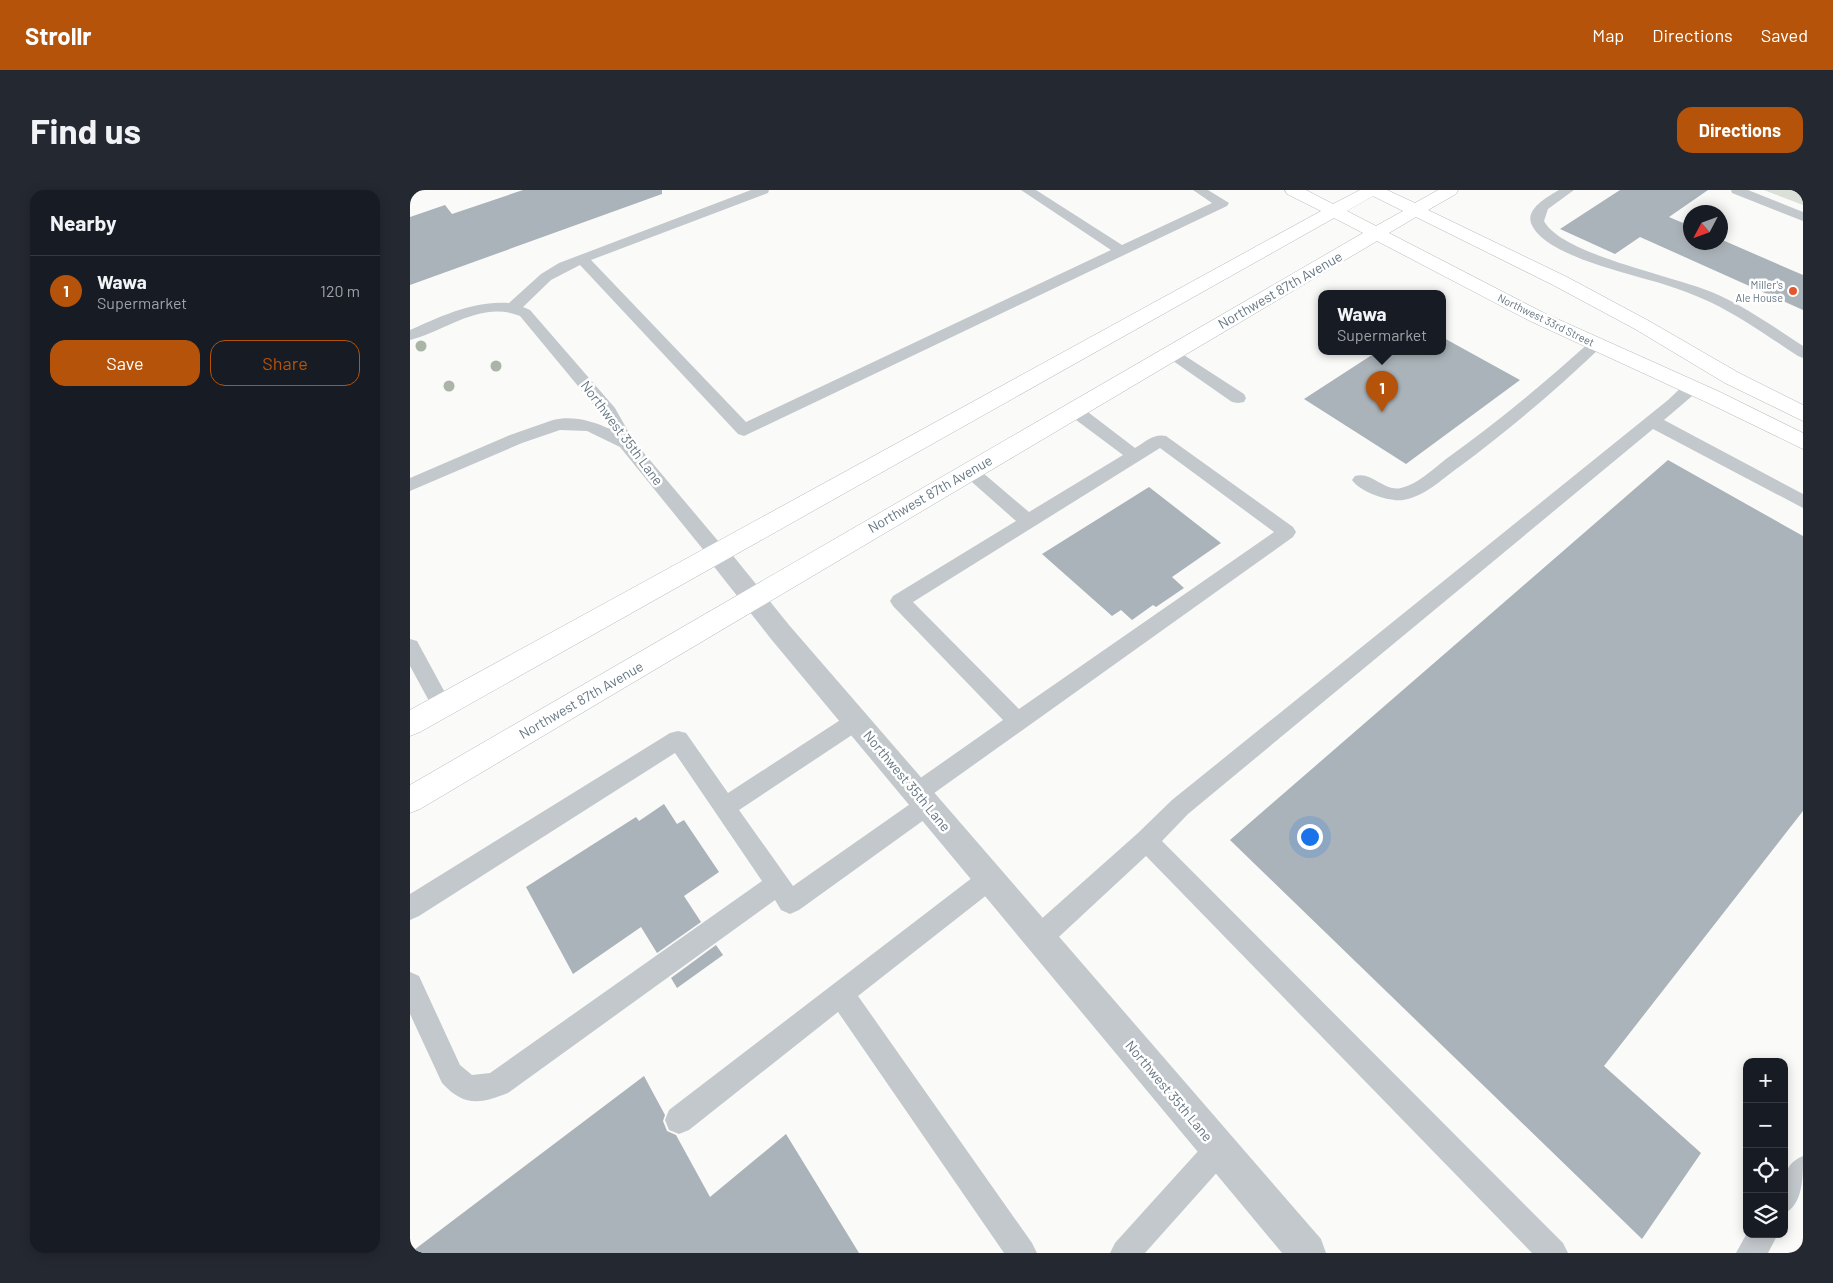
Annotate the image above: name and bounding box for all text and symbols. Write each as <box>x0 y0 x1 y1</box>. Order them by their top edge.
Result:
text: Strollr <box>25 21 92 50</box>
text: Map <box>1592 24 1624 46</box>
text: Directions <box>1652 24 1733 46</box>
text: Saved <box>1761 24 1808 46</box>
button: Directions <box>1677 107 1803 153</box>
text: Find us <box>30 109 141 151</box>
north arrow <box>1683 205 1728 250</box>
text: Nearby <box>50 210 116 235</box>
street label: Northwest 87th Avenue <box>1215 247 1345 332</box>
text: Wawa <box>97 270 147 293</box>
place label: Miller's Ale House <box>1735 278 1783 304</box>
text: 1 <box>63 281 69 300</box>
text: 120 m <box>320 281 360 300</box>
marker: Miller's Ale House <box>1787 285 1799 297</box>
popup <box>1318 290 1446 355</box>
street label: Northwest 33rd Street <box>1496 290 1597 349</box>
text: Supermarket <box>97 293 187 312</box>
text: Wawa <box>1337 302 1387 325</box>
text: Supermarket <box>1337 325 1427 344</box>
button: Save <box>50 340 200 386</box>
button: Share <box>210 340 360 386</box>
pin: 1 <box>1366 371 1398 412</box>
street label: Northwest 35th Lane <box>578 377 667 488</box>
street label: Northwest 87th Avenue <box>865 451 995 536</box>
street label: Northwest 87th Avenue <box>516 657 646 742</box>
street label: Northwest 35th Lane <box>860 727 955 835</box>
your location <box>1297 824 1323 850</box>
street label: Northwest 35th Lane <box>1122 1037 1217 1145</box>
map controls <box>1743 1058 1788 1238</box>
button: + <box>1743 1058 1788 1103</box>
button: − <box>1743 1103 1788 1148</box>
button: locate <box>1743 1148 1788 1193</box>
button: layers <box>1743 1193 1788 1238</box>

